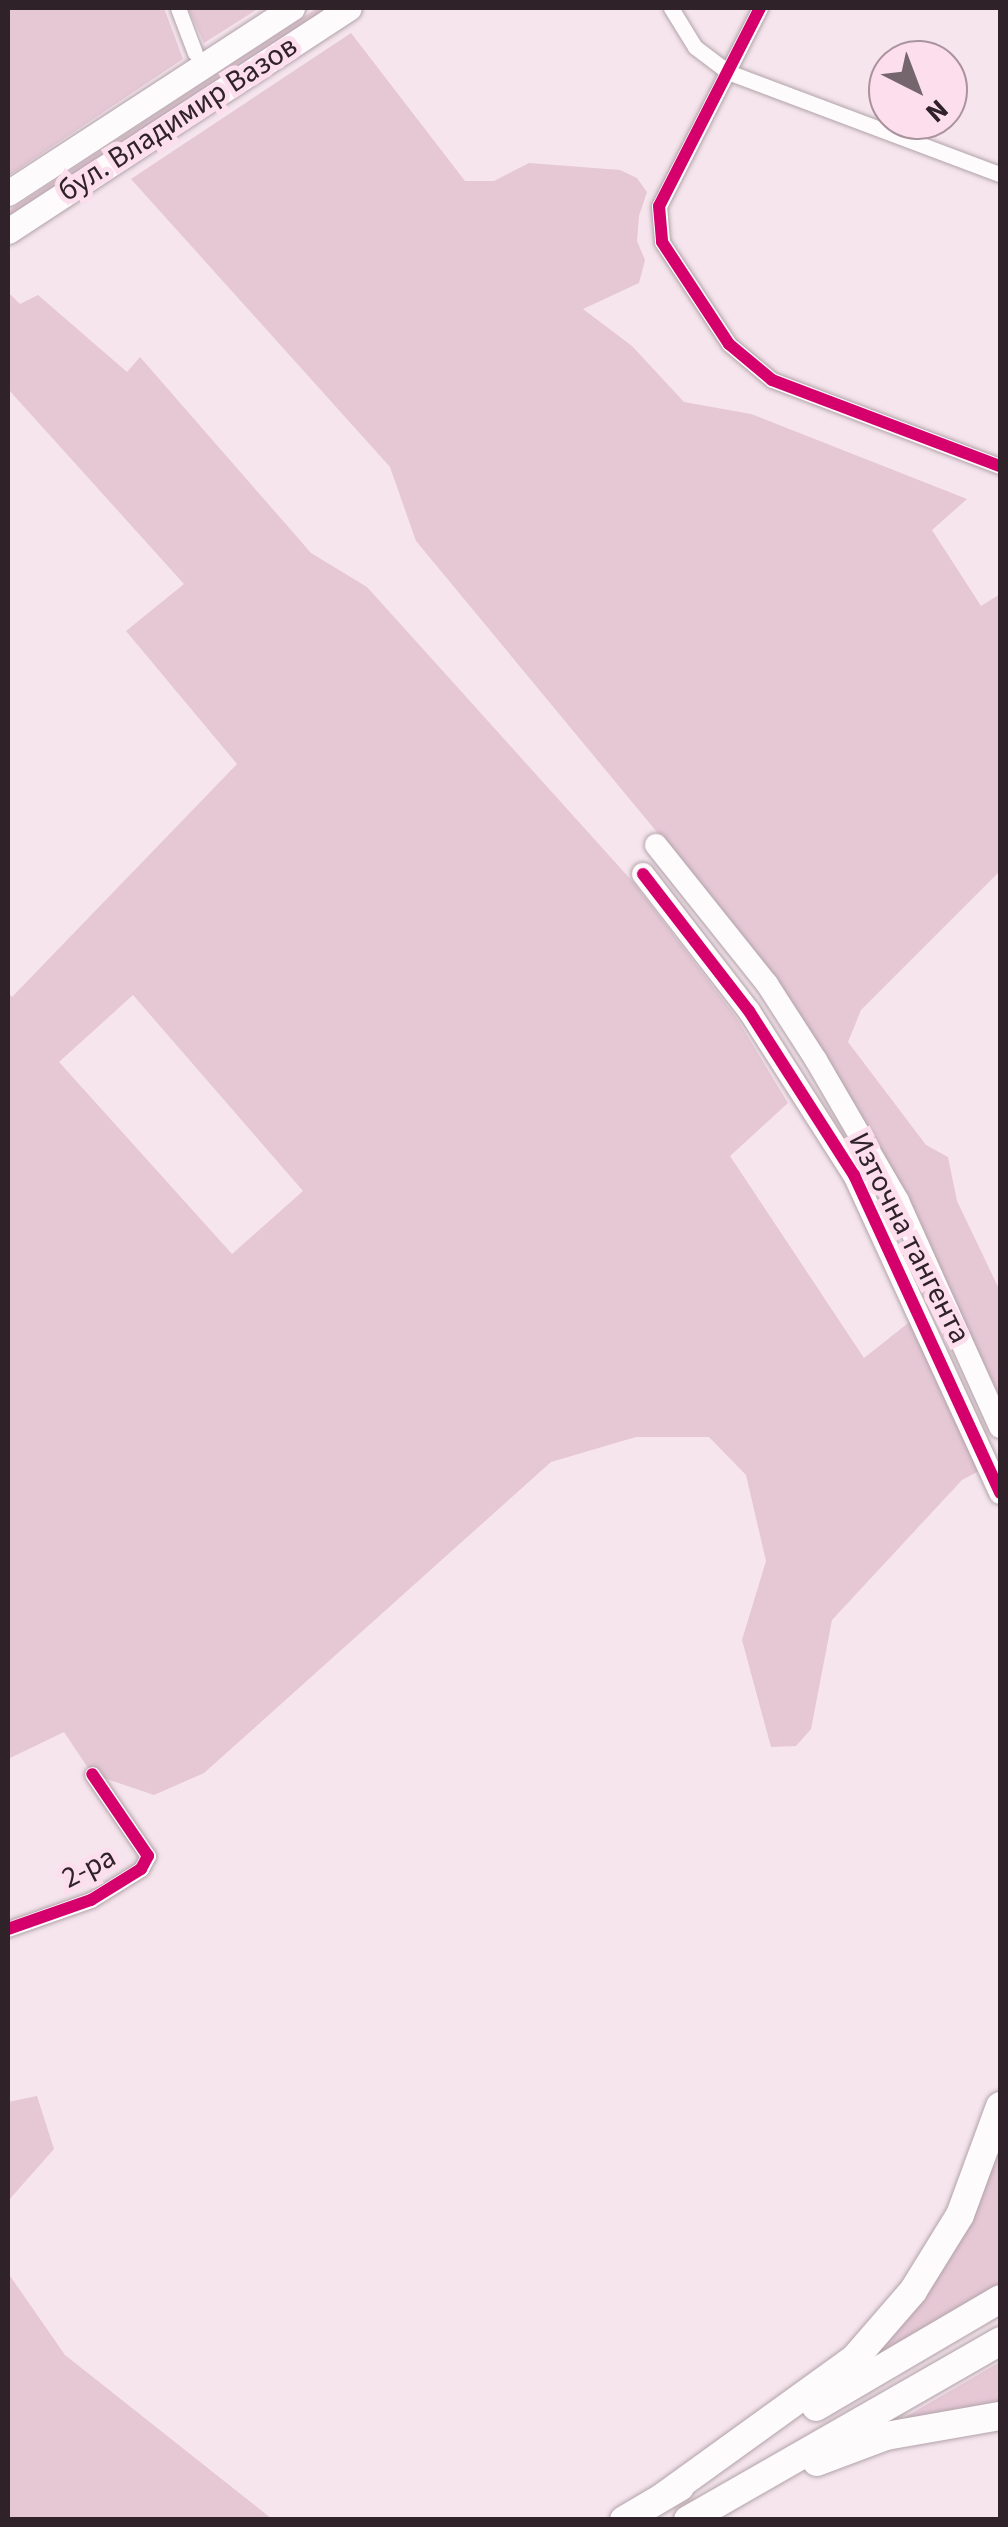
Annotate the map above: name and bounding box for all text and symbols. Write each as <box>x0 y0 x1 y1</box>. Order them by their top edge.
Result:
street label: бул. Владимир Вазов <box>52 28 304 210</box>
north arrow <box>868 40 968 140</box>
text: N <box>916 90 957 132</box>
street label: Източна тангента <box>840 1127 978 1349</box>
street label: 2-ра <box>56 1839 122 1897</box>

